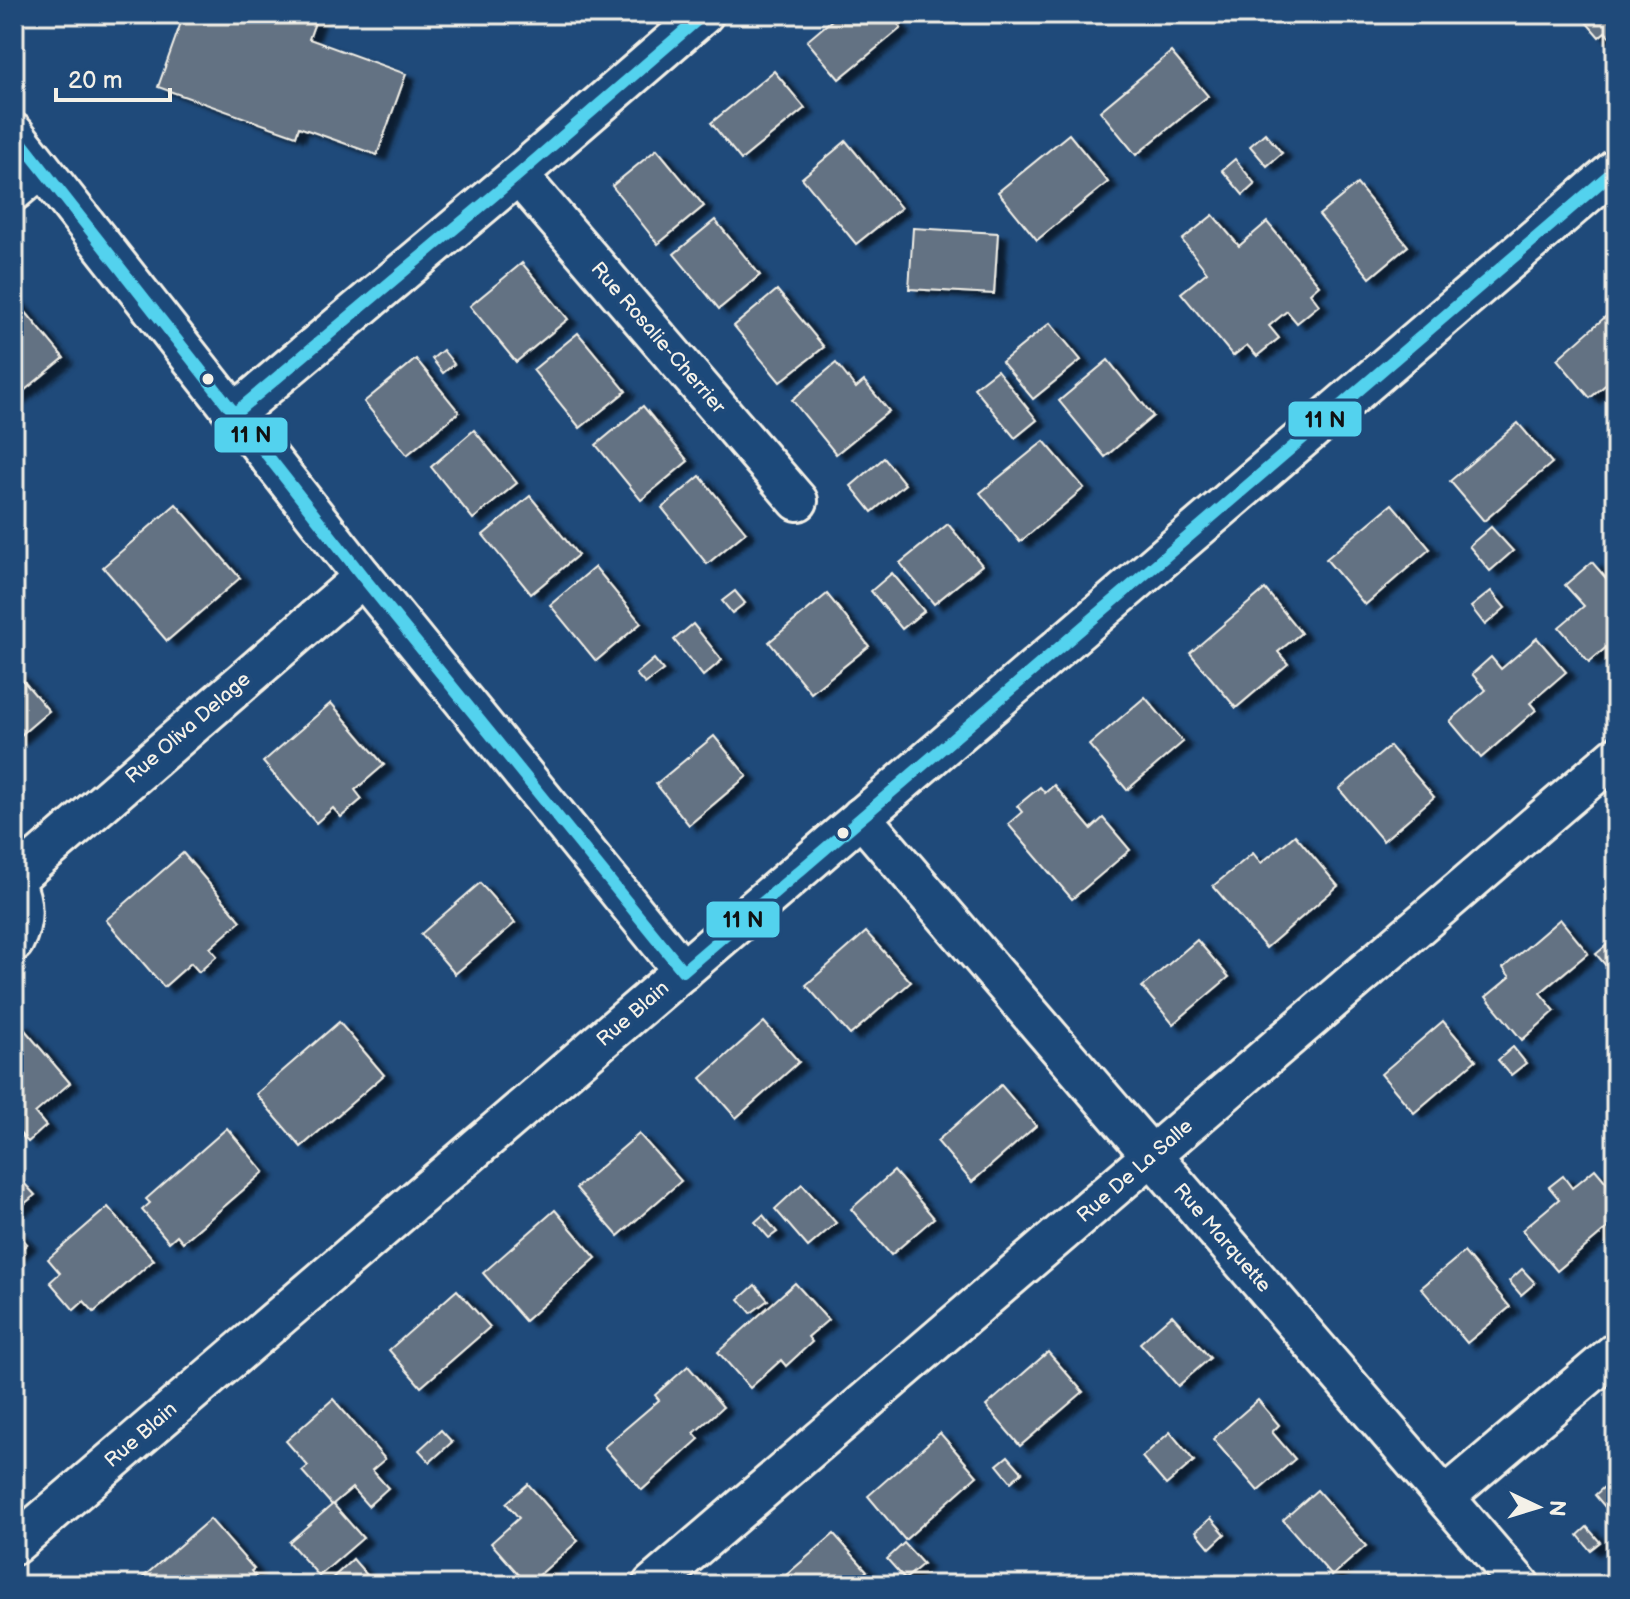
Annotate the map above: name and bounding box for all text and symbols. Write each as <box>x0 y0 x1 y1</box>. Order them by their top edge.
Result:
scale bar <box>56 52 170 102</box>
text: 20 m <box>68 66 123 95</box>
street label: Rue Rosalie-Cherrier <box>586 257 731 419</box>
unlabelled marker <box>200 371 216 387</box>
line badge: 11 N <box>1287 400 1363 438</box>
text: 11 N <box>1305 407 1346 434</box>
line badge: 11 N <box>213 416 289 454</box>
text: 11 N <box>231 422 272 449</box>
street label: Rue Oliva Delage <box>121 667 255 789</box>
unlabelled marker <box>835 825 851 841</box>
line badge: 11 N <box>705 900 781 939</box>
text: 11 N <box>723 907 764 934</box>
street label: Rue Blain <box>592 976 674 1052</box>
street label: Rue De La Salle <box>1072 1114 1198 1228</box>
street label: Rue Marquette <box>1168 1179 1276 1297</box>
street label: Rue Blain <box>100 1397 182 1473</box>
north arrow <box>1498 1467 1578 1547</box>
text: N <box>1542 1499 1570 1517</box>

